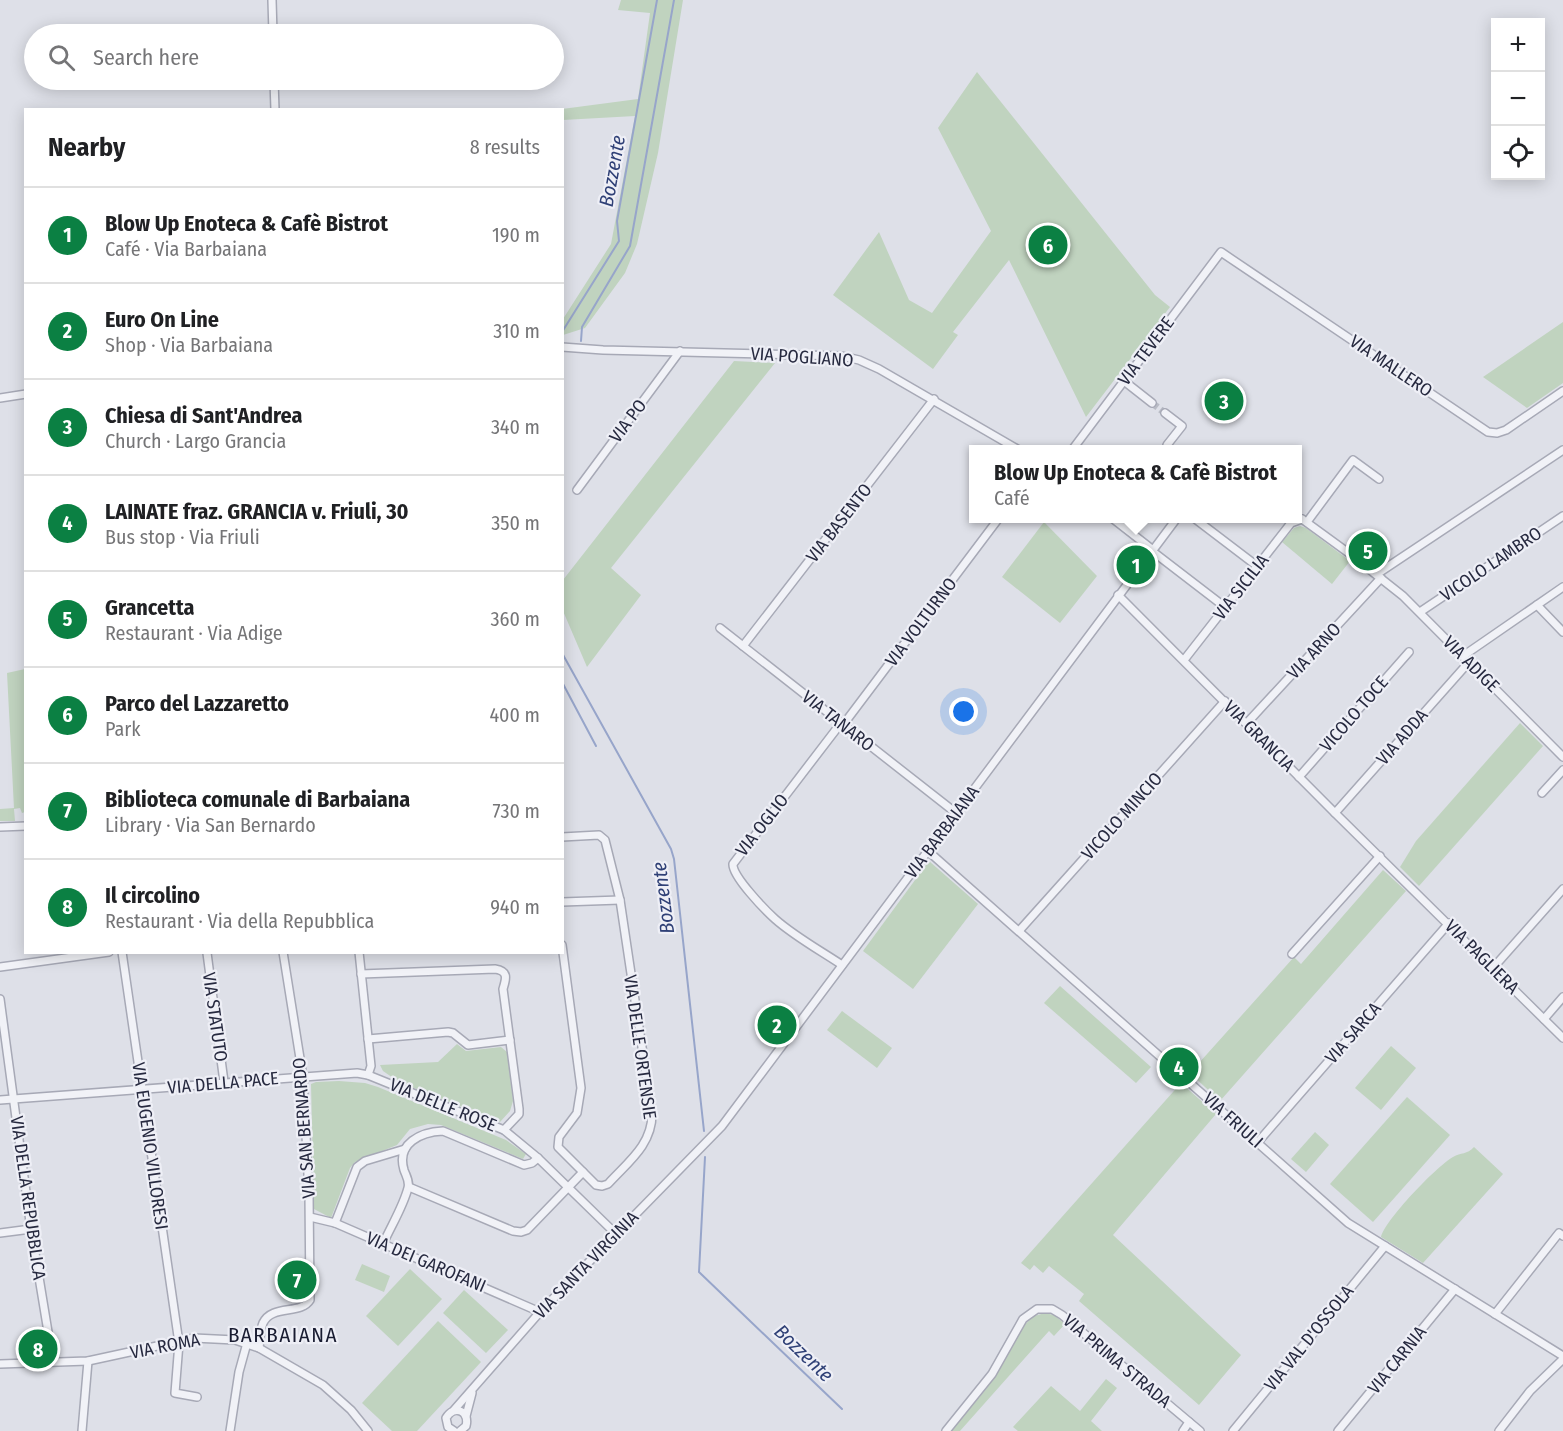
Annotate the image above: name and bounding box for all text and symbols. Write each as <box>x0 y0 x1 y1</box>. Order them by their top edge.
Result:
map controls <box>1491 18 1545 180</box>
button: + <box>1491 18 1545 72</box>
search box <box>24 24 564 90</box>
icon: search <box>45 41 78 74</box>
text: Search here <box>93 44 199 71</box>
button: − <box>1491 72 1545 126</box>
button: locate <box>1491 126 1545 180</box>
text: Nearby <box>48 132 125 163</box>
water label: Bozzente <box>594 133 630 209</box>
text: 8 results <box>470 135 540 159</box>
text: Blow Up Enoteca & Cafè Bistrot <box>105 210 388 237</box>
pin: 6 <box>1028 222 1068 268</box>
text: 1 <box>63 223 72 247</box>
text: 190 m <box>492 223 540 247</box>
text: Café · Via Barbaiana <box>105 237 267 261</box>
text: Euro On Line <box>105 306 219 333</box>
street label: VIA TEVERE <box>1113 312 1179 390</box>
text: 2 <box>63 319 72 343</box>
text: 310 m <box>493 319 540 343</box>
street label: VIA MALLERO <box>1345 330 1437 402</box>
text: Shop · Via Barbaiana <box>105 333 273 357</box>
street label: VIA POGLIANO <box>750 342 854 372</box>
pin: 3 <box>1204 378 1244 424</box>
street label: VIA PO <box>605 395 651 447</box>
text: Chiesa di Sant'Andrea <box>105 402 302 429</box>
text: 3 <box>63 415 72 439</box>
text: 340 m <box>491 415 540 439</box>
text: Church · Largo Grancia <box>105 429 286 453</box>
popup <box>969 445 1302 523</box>
text: Blow Up Enoteca & Cafè Bistrot <box>994 459 1277 486</box>
street label: VIA BASENTO <box>801 479 877 567</box>
text: Café <box>994 486 1030 510</box>
text: LAINATE fraz. GRANCIA v. Friuli, 30 <box>105 498 409 525</box>
text: 4 <box>62 511 73 535</box>
text: 350 m <box>491 511 540 535</box>
street label: VICOLO LAMBRO <box>1436 522 1546 606</box>
text: Bus stop · Via Friuli <box>105 525 260 549</box>
pin: 5 <box>1348 528 1388 574</box>
pin: 1 <box>1116 542 1156 588</box>
street label: VIA SICILIA <box>1209 549 1274 624</box>
street label: VIA VOLTURNO <box>880 573 962 671</box>
text: Grancetta <box>105 594 194 621</box>
text: 5 <box>63 607 72 631</box>
text: 360 m <box>491 607 540 631</box>
street label: VIA ARNO <box>1282 618 1346 684</box>
text: Restaurant · Via Adige <box>105 621 283 645</box>
street label: VIA ADIGE <box>1438 631 1504 697</box>
street label: VICOLO TOCE <box>1315 672 1393 756</box>
street label: VIA TANARO <box>797 686 879 756</box>
text: Parco del Lazzaretto <box>105 690 289 717</box>
street label: VIA GRANCIA <box>1219 696 1299 776</box>
your location <box>949 697 978 726</box>
text: 6 <box>62 703 73 727</box>
text: 400 m <box>489 703 540 727</box>
street label: VIA ADDA <box>1372 704 1433 770</box>
text: Park <box>105 717 141 741</box>
street label: VICOLO MINCIO <box>1077 768 1167 864</box>
street label: VIA BARBAIANA <box>900 781 984 883</box>
text: Biblioteca comunale di Barbaiana <box>105 786 410 813</box>
street label: VIA OGLIO <box>731 789 793 861</box>
text: 7 <box>63 799 72 823</box>
text: 730 m <box>493 799 540 823</box>
text: Library · Via San Bernardo <box>105 813 316 837</box>
water label: Bozzente <box>647 860 679 935</box>
text: Il circolino <box>105 882 200 909</box>
text: 8 <box>62 895 73 919</box>
text: 940 m <box>490 895 540 919</box>
text: Restaurant · Via della Repubblica <box>105 909 374 933</box>
street label: VIA PAGLIERA <box>1440 915 1524 999</box>
street label: VIA STATUTO <box>198 971 232 1063</box>
street label: VIA DELLE ORTENSIE <box>619 973 661 1121</box>
street label: VIA SARCA <box>1320 997 1386 1068</box>
pin: 2 <box>758 1002 796 1048</box>
pin: 4 <box>1160 1044 1198 1090</box>
street label: VIA SAN BERNARDO <box>288 1057 320 1199</box>
street label: VIA EUGENIO VILLORESI <box>127 1061 173 1231</box>
street label: VIA DELLA PACE <box>167 1067 279 1099</box>
street label: VIA DELLE ROSE <box>386 1074 500 1136</box>
street label: VIA FRIULI <box>1198 1087 1268 1153</box>
street label: VIA DELLA REPUBBLICA <box>6 1115 50 1282</box>
street label: VIA SANTA VIRGINIA <box>529 1206 643 1324</box>
street label: VIA DEI GAROFANI <box>363 1227 489 1297</box>
pin: 7 <box>278 1258 316 1302</box>
street label: VIA VAL D'OSSOLA <box>1260 1280 1359 1395</box>
street label: VIA PRIMA STRADA <box>1059 1310 1176 1413</box>
water label: Bozzente <box>770 1319 839 1387</box>
street label: VIA CARNIA <box>1363 1321 1431 1398</box>
district label: BARBAIANA <box>228 1322 338 1348</box>
pin: 8 <box>18 1326 57 1372</box>
street label: VIA ROMA <box>128 1328 202 1364</box>

